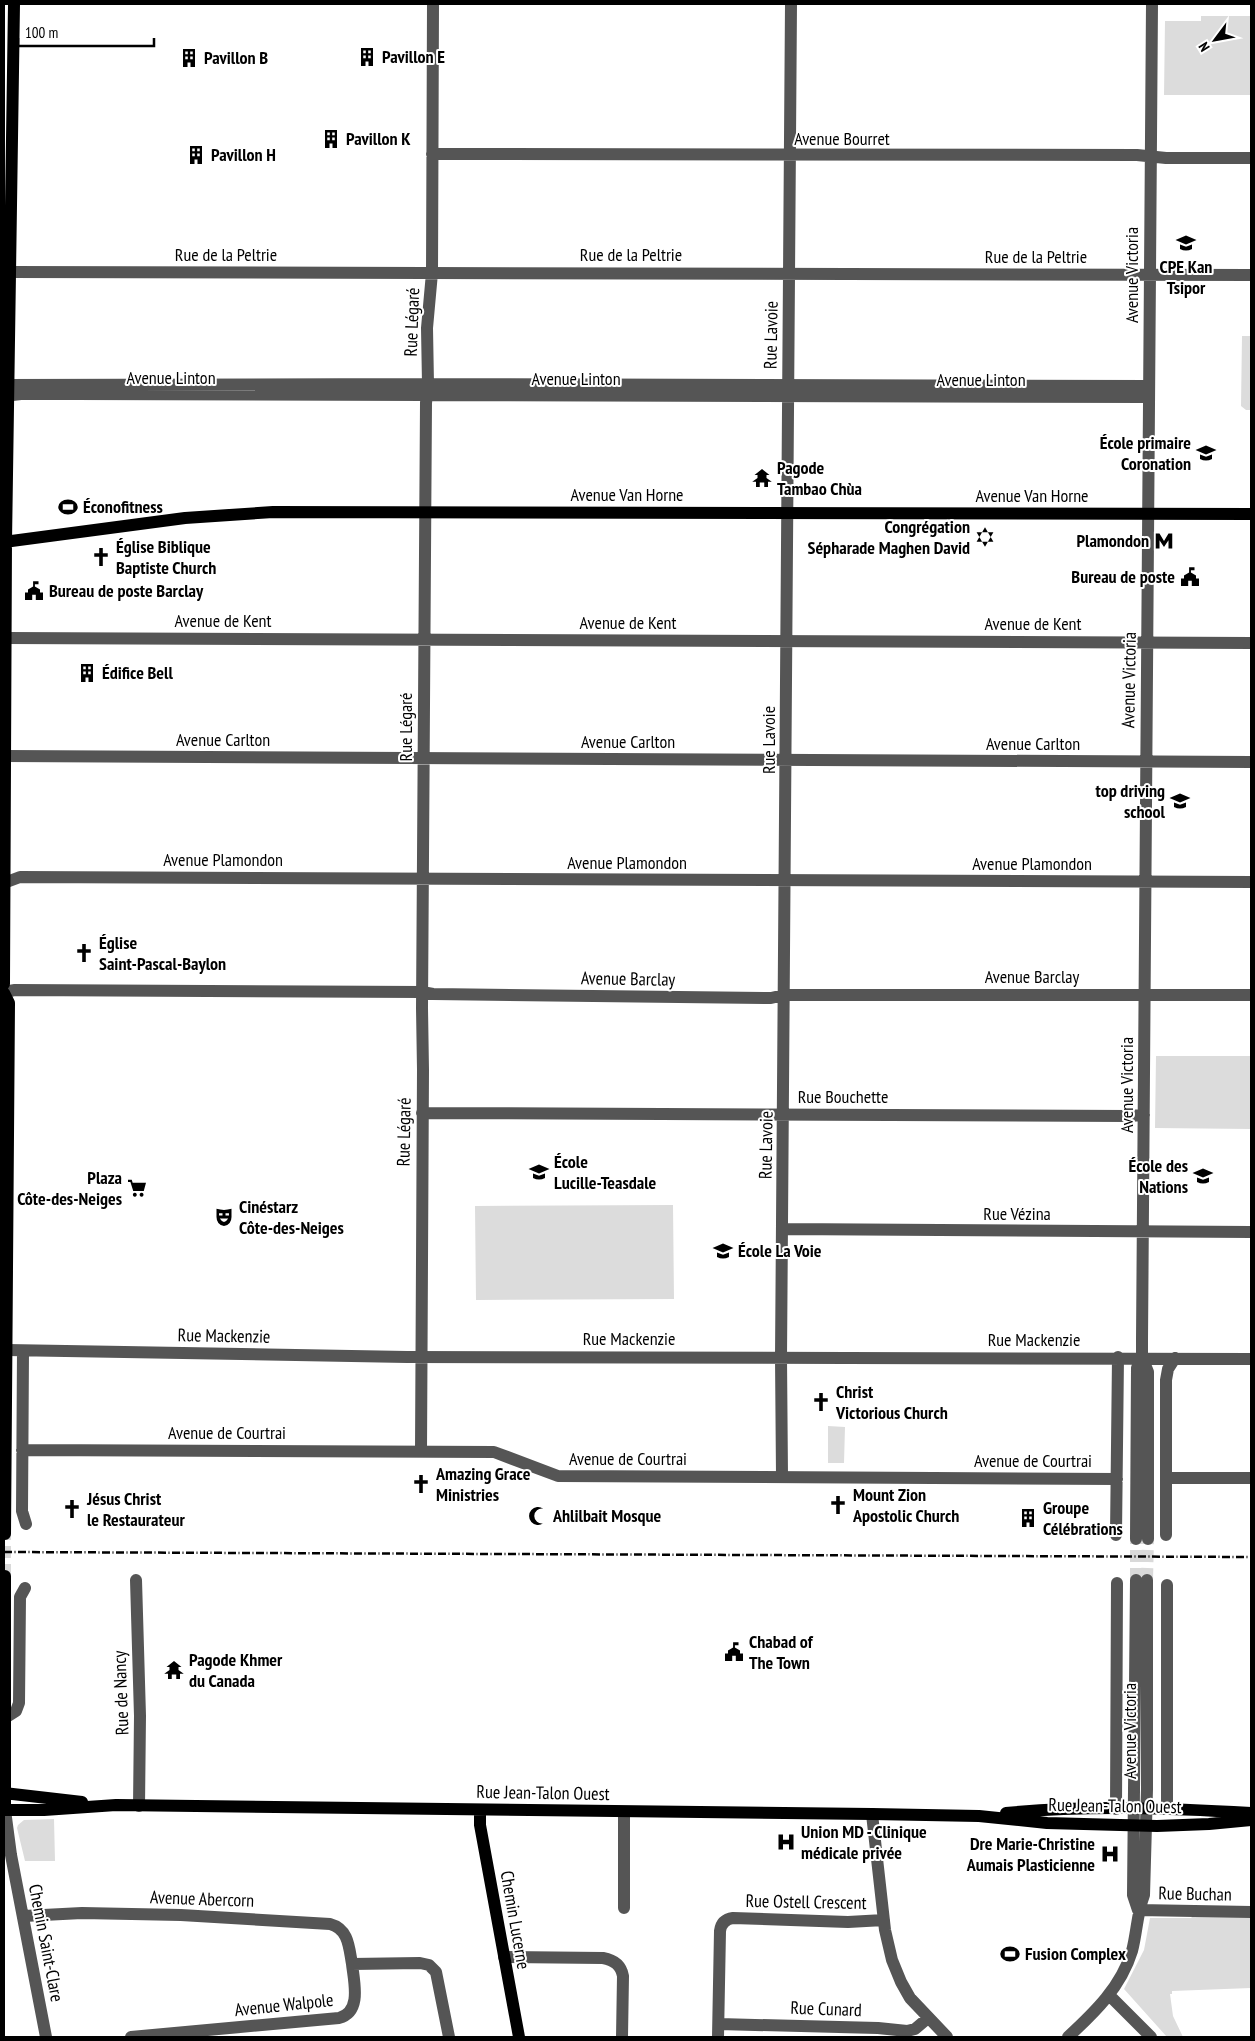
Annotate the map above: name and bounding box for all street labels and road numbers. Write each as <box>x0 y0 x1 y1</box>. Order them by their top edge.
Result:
street label: Avenue Bourret <box>794 127 890 150</box>
street label: Avenue Victoria <box>1120 227 1143 323</box>
street label: Rue de la Peltrie <box>175 243 277 266</box>
street label: Rue de la Peltrie <box>580 243 682 266</box>
street label: Rue de la Peltrie <box>985 245 1087 268</box>
street label: Rue Légaré <box>399 287 424 357</box>
street label: Rue Lavoie <box>758 301 783 369</box>
street label: Avenue Linton <box>126 366 216 389</box>
street label: Avenue Linton <box>531 367 621 390</box>
street label: Avenue Linton <box>936 368 1026 391</box>
street label: Avenue Van Horne <box>570 483 684 506</box>
street label: Avenue Van Horne <box>975 484 1089 507</box>
street label: Avenue de Kent <box>175 609 271 632</box>
street label: Avenue de Kent <box>580 611 676 634</box>
street label: Avenue de Kent <box>985 612 1081 635</box>
street label: Avenue Victoria <box>1116 632 1141 728</box>
street label: Rue Légaré <box>394 692 417 762</box>
street label: Rue Lavoie <box>757 706 780 774</box>
street label: Avenue Carlton <box>176 728 270 751</box>
street label: Avenue Carlton <box>581 730 675 753</box>
street label: Avenue Carlton <box>986 732 1080 755</box>
street label: Avenue Plamondon <box>163 848 283 871</box>
street label: Avenue Plamondon <box>567 851 687 874</box>
street label: Avenue Plamondon <box>972 852 1092 875</box>
street label: Avenue Barclay <box>985 965 1079 988</box>
street label: Avenue Barclay <box>581 966 676 991</box>
street label: Avenue Victoria <box>1115 1037 1138 1133</box>
street label: Rue Bouchette <box>798 1085 888 1108</box>
street label: Rue Légaré <box>391 1097 416 1167</box>
street label: Rue Lavoie <box>753 1111 778 1179</box>
street label: Rue Vézina <box>983 1202 1051 1225</box>
street label: Rue Mackenzie <box>177 1323 271 1348</box>
street label: Rue Mackenzie <box>583 1327 675 1350</box>
street label: Rue Mackenzie <box>988 1328 1080 1351</box>
street label: Avenue de Courtrai <box>168 1421 286 1444</box>
street label: Avenue de Courtrai <box>569 1447 687 1470</box>
street label: Avenue de Courtrai <box>974 1449 1092 1472</box>
street label: Rue de Nancy <box>108 1650 133 1736</box>
street label: Avenue Victoria <box>1118 1683 1141 1779</box>
street label: Rue Jean-Talon Ouest <box>476 1780 610 1805</box>
street label: Rue Jean-Talon Ouest <box>1048 1793 1182 1818</box>
street label: Chemin Lucerne <box>496 1869 535 1971</box>
street label: Rue Buchan <box>1158 1881 1232 1906</box>
street label: Chemin Saint-Clare <box>24 1882 69 2004</box>
street label: Avenue Abercorn <box>150 1885 255 1912</box>
street label: Rue Ostell Crescent <box>745 1889 867 1914</box>
street label: Avenue Walpole <box>233 1988 334 2021</box>
street label: Rue Cunard <box>790 1996 862 2021</box>

